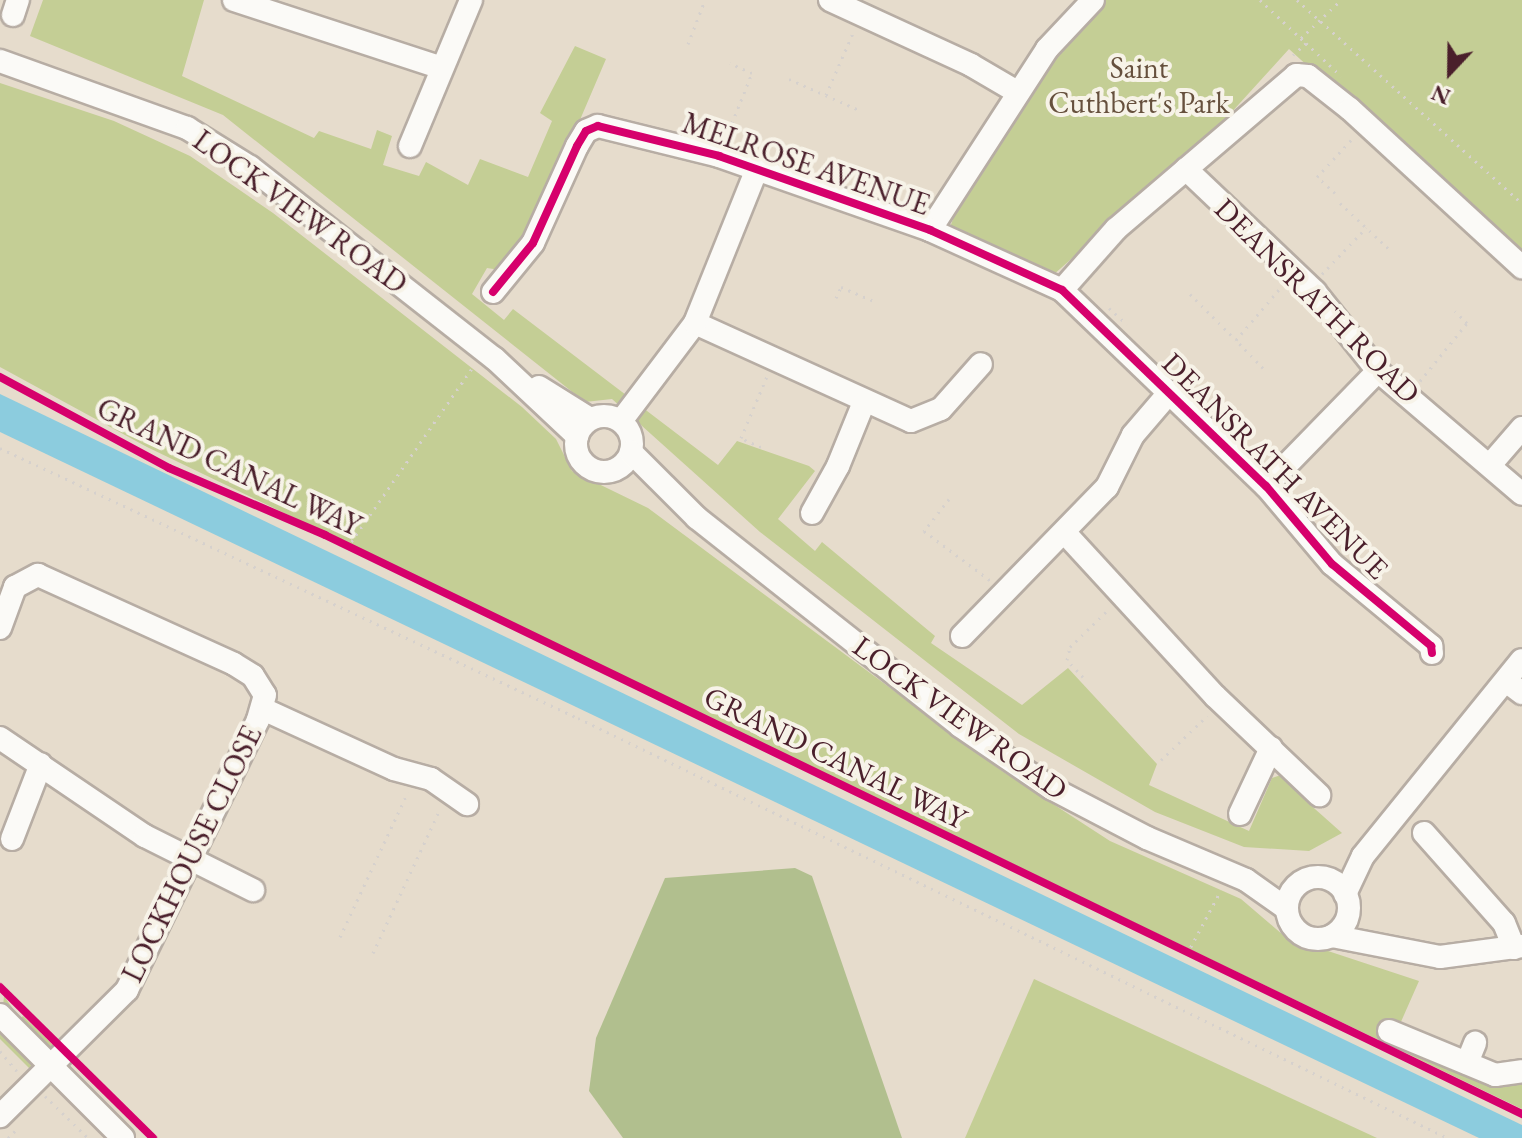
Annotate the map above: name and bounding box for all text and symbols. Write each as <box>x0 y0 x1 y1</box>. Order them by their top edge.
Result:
north arrow <box>1410 32 1490 112</box>
park label: Saint Cuthbert's Park <box>1048 50 1230 120</box>
text: N <box>1427 78 1455 111</box>
street label: MELROSE AVENUE <box>678 105 934 223</box>
street label: LOCK VIEW ROAD <box>186 122 414 302</box>
street label: DEANSRATH ROAD <box>1207 191 1427 411</box>
street label: DEANSRATH AVENUE <box>1154 345 1396 587</box>
street label: GRAND CANAL WAY <box>91 390 367 544</box>
street label: LOCK VIEW ROAD <box>846 628 1074 808</box>
street label: GRAND CANAL WAY <box>698 679 972 837</box>
street label: LOCKHOUSE CLOSE <box>114 720 270 988</box>

